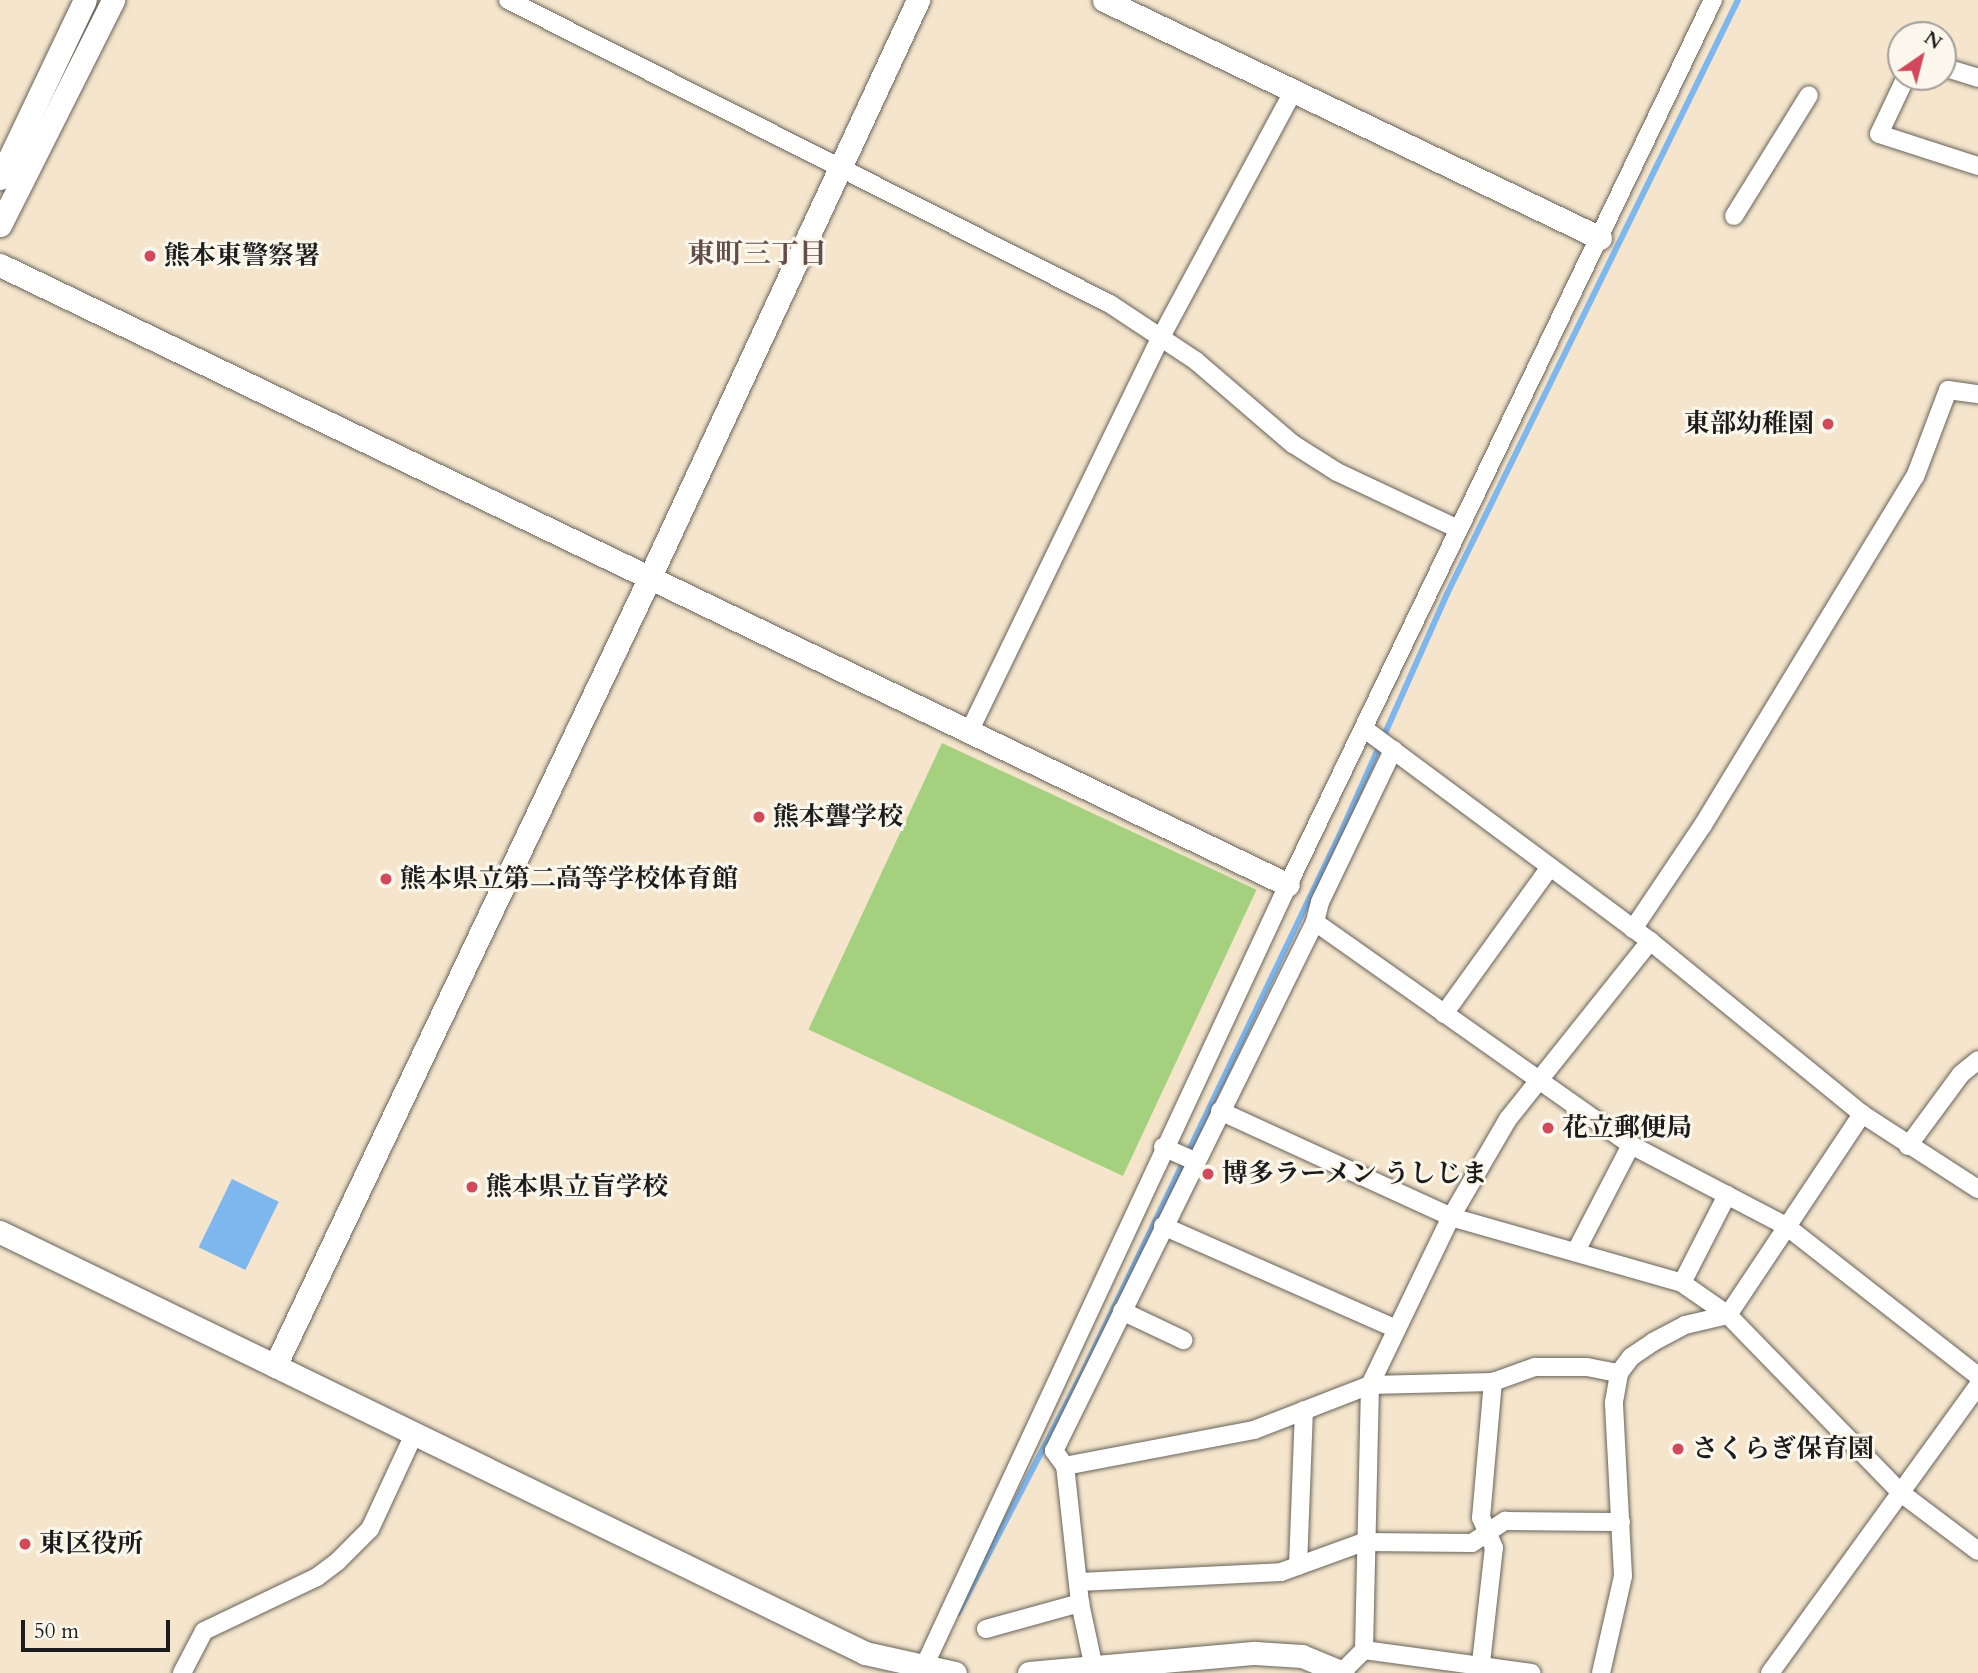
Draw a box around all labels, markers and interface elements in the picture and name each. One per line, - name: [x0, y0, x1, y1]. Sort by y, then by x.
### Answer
- north arrow: [1887, 21, 1957, 91]
- text: N: [1919, 25, 1947, 56]
- district label: 東町三丁目: [687, 237, 827, 271]
- place label: 熊本東警察署: [164, 240, 320, 272]
- marker: 熊本東警察署: [142, 248, 158, 264]
- place label: 東部幼稚園: [1684, 408, 1814, 440]
- marker: 東部幼稚園: [1820, 416, 1836, 432]
- place label: 熊本聾学校: [773, 801, 903, 833]
- marker: 熊本聾学校: [751, 809, 767, 825]
- place label: 熊本県立第二高等学校体育館: [400, 863, 738, 895]
- marker: 熊本県立第二高等学校体育館: [378, 871, 394, 887]
- place label: 花立郵便局: [1562, 1112, 1692, 1144]
- marker: 花立郵便局: [1540, 1120, 1556, 1136]
- place label: 博多ラーメン うしじま: [1222, 1158, 1489, 1190]
- marker: 博多ラーメン うしじま: [1200, 1166, 1216, 1182]
- place label: 熊本県立盲学校: [486, 1171, 668, 1203]
- marker: 熊本県立盲学校: [464, 1179, 480, 1195]
- place label: さくらぎ保育園: [1692, 1433, 1874, 1465]
- marker: さくらぎ保育園: [1670, 1441, 1686, 1457]
- place label: 東区役所: [39, 1528, 143, 1560]
- marker: 東区役所: [17, 1536, 33, 1552]
- scale bar: [24, 1606, 173, 1650]
- text: 50 m: [34, 1617, 79, 1646]

